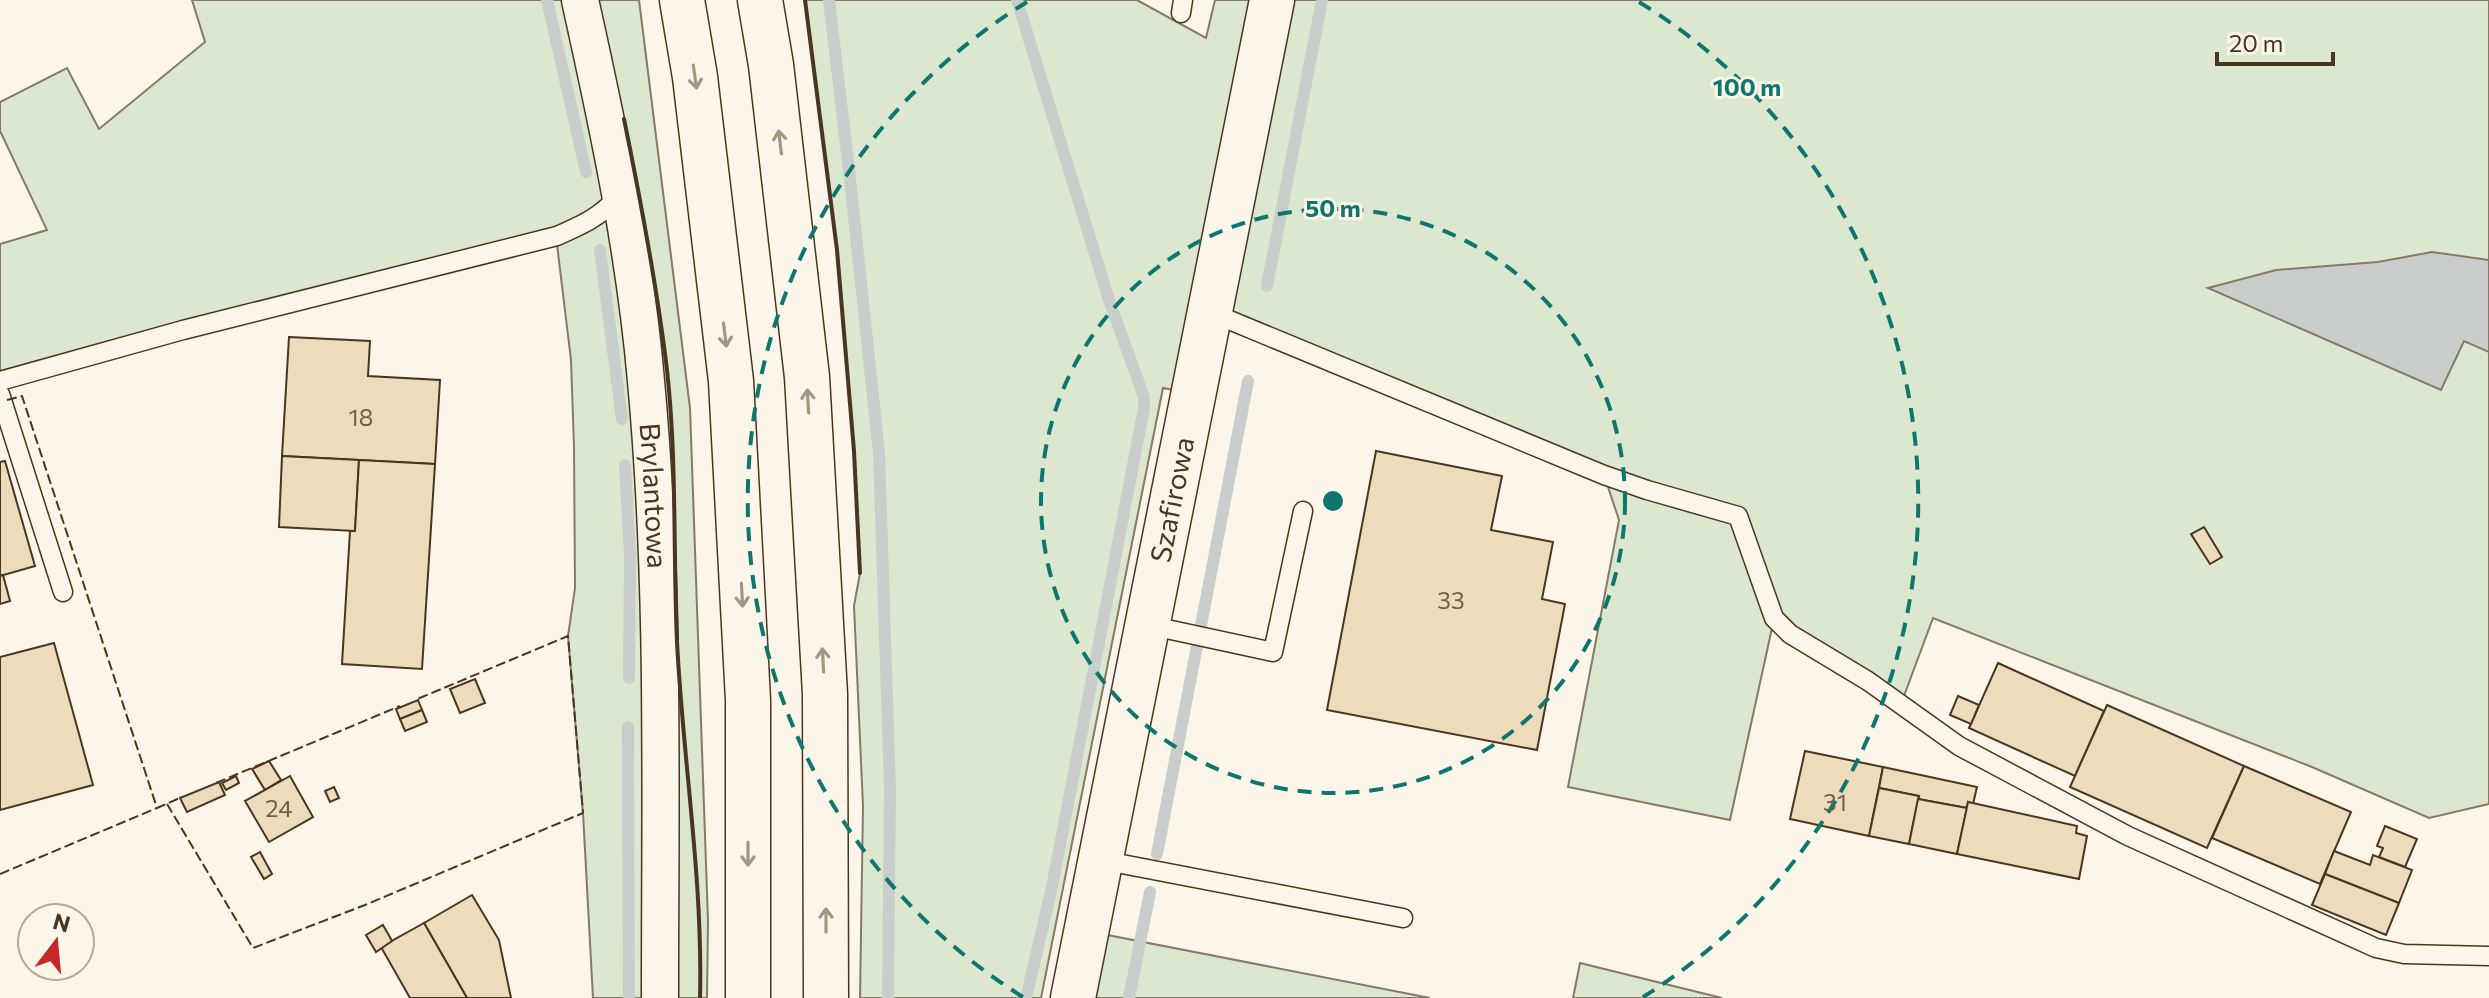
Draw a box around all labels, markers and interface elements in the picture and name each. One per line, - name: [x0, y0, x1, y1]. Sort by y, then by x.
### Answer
- scale bar: [2217, 16, 2333, 66]
- text: 20 m: [2229, 28, 2283, 57]
- one-way arrow: [688, 64, 703, 89]
- text: 100 m: [1713, 72, 1781, 101]
- one-way arrow: [772, 129, 787, 156]
- text: 50 m: [1305, 193, 1361, 222]
- one-way arrow: [718, 321, 733, 348]
- one-way arrow: [800, 388, 815, 414]
- house number: 18: [349, 402, 373, 431]
- street label: Brylantowa: [634, 422, 675, 569]
- street label: Szafirowa: [1142, 434, 1200, 565]
- centre of rings: [1319, 487, 1347, 515]
- one-way arrow: [735, 581, 750, 608]
- house number: 33: [1437, 585, 1465, 614]
- one-way arrow: [815, 647, 830, 674]
- house number: 31: [1823, 787, 1847, 816]
- house number: 24: [265, 793, 293, 822]
- one-way arrow: [740, 840, 756, 867]
- north arrow: [16, 902, 96, 982]
- text: N: [50, 907, 73, 938]
- one-way arrow: [818, 907, 834, 934]

